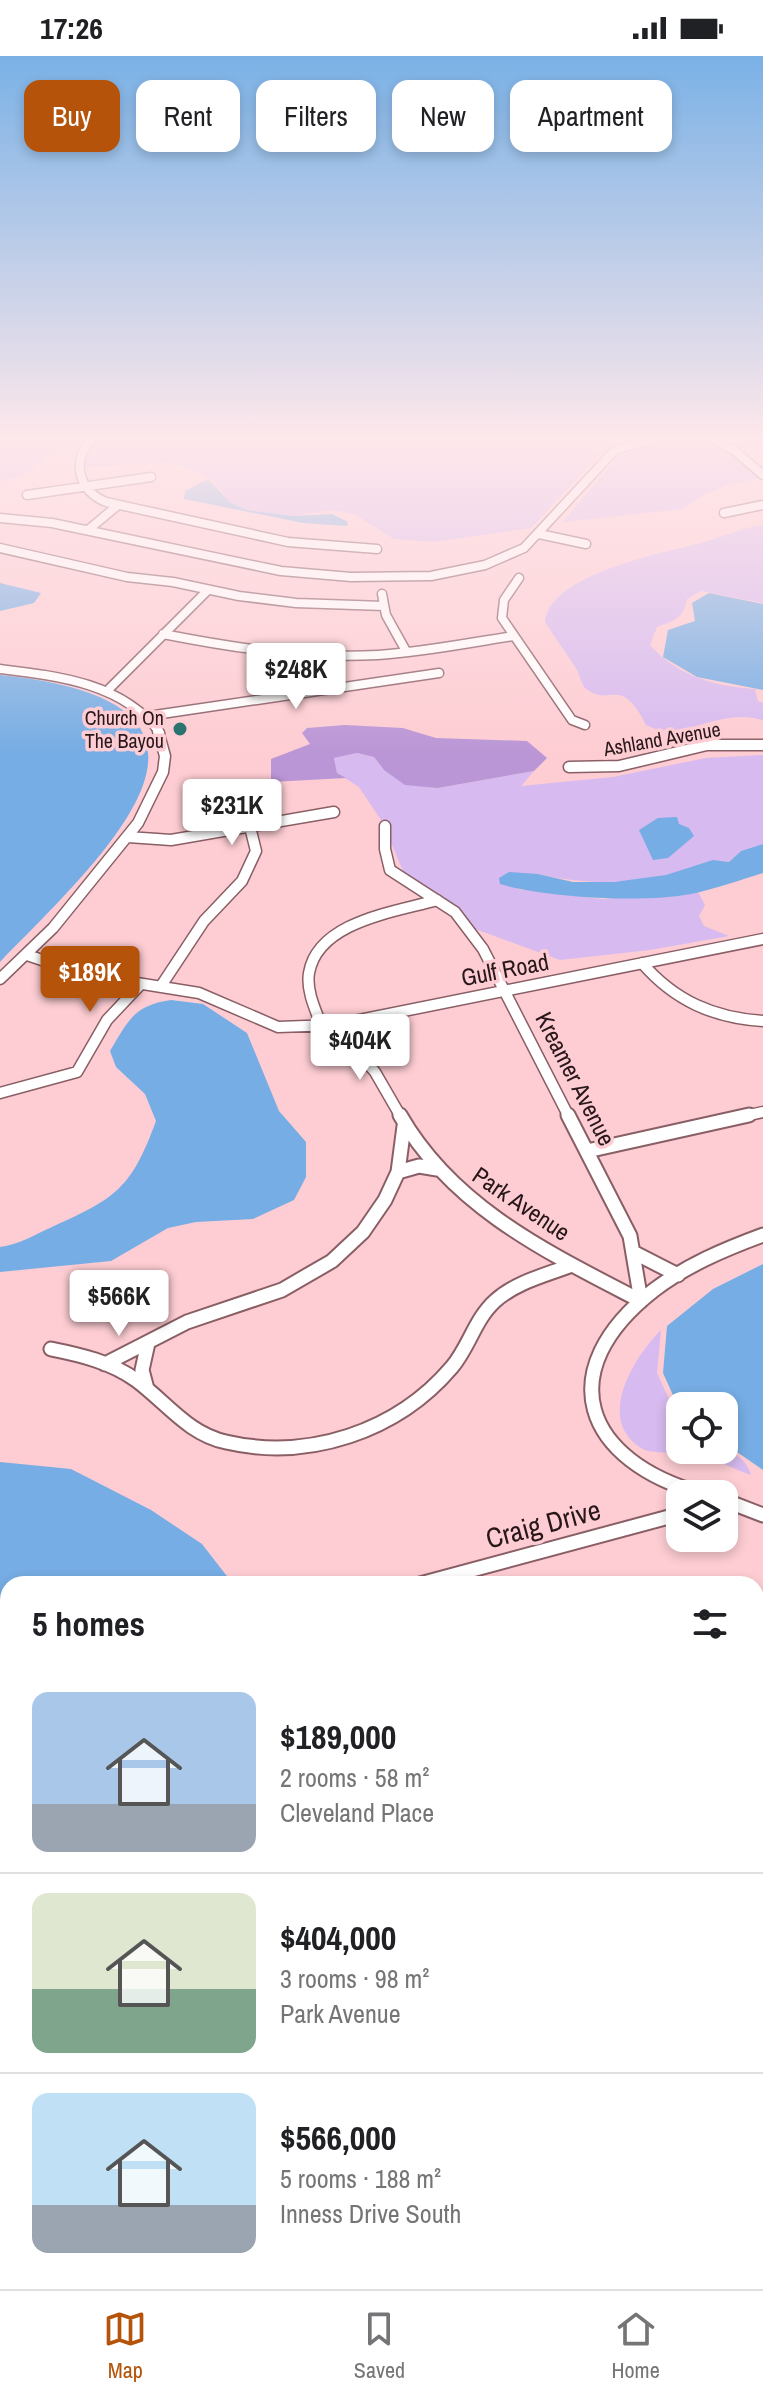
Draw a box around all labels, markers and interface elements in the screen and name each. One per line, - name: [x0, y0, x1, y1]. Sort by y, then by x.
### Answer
- text: 17:26: [40, 8, 103, 48]
- chip: Buy: [24, 80, 120, 152]
- chip: Rent: [136, 80, 240, 152]
- chip: Filters: [256, 80, 376, 152]
- chip: New: [392, 80, 494, 152]
- chip: Apartment: [510, 80, 672, 152]
- pin: $248K: [240, 643, 352, 711]
- text: $248K: [265, 651, 327, 686]
- place label: Church On The Bayou: [85, 704, 164, 754]
- street label: Ashland Avenue: [600, 715, 722, 762]
- marker: Church On The Bayou: [171, 720, 189, 738]
- pin: $231K: [176, 779, 288, 847]
- text: $231K: [201, 787, 263, 822]
- street label: Gulf Road: [458, 945, 551, 993]
- pin: $189K: [34, 946, 146, 1014]
- text: $189K: [59, 954, 121, 989]
- street label: Kreamer Avenue: [528, 1006, 623, 1151]
- pin: $404K: [304, 1014, 416, 1082]
- text: $404K: [329, 1022, 391, 1057]
- street label: Park Avenue: [466, 1159, 577, 1248]
- pin: $566K: [63, 1270, 175, 1338]
- text: $566K: [88, 1278, 150, 1313]
- map controls: [666, 1392, 738, 1552]
- button: locate: [666, 1392, 738, 1464]
- button: layers: [666, 1480, 738, 1552]
- street label: Craig Drive: [481, 1490, 605, 1558]
- text: 5 homes: [32, 1601, 145, 1647]
- icon: filters: [688, 1602, 732, 1646]
- text: $189,000: [280, 1714, 396, 1760]
- icon: home: [96, 1724, 192, 1820]
- text: 2 rooms · 58 m²: [280, 1760, 429, 1795]
- text: Cleveland Place: [280, 1795, 434, 1830]
- text: $404,000: [280, 1915, 396, 1961]
- icon: home: [96, 1925, 192, 2021]
- text: 3 rooms · 98 m²: [280, 1961, 429, 1996]
- text: Park Avenue: [280, 1996, 401, 2031]
- text: $566,000: [280, 2115, 396, 2161]
- icon: home: [96, 2125, 192, 2221]
- text: 5 rooms · 188 m²: [280, 2161, 441, 2196]
- text: Inness Drive South: [280, 2196, 461, 2231]
- tab: Map: [103, 2307, 147, 2385]
- tab: Saved: [354, 2307, 405, 2385]
- tab: Home: [612, 2307, 660, 2385]

